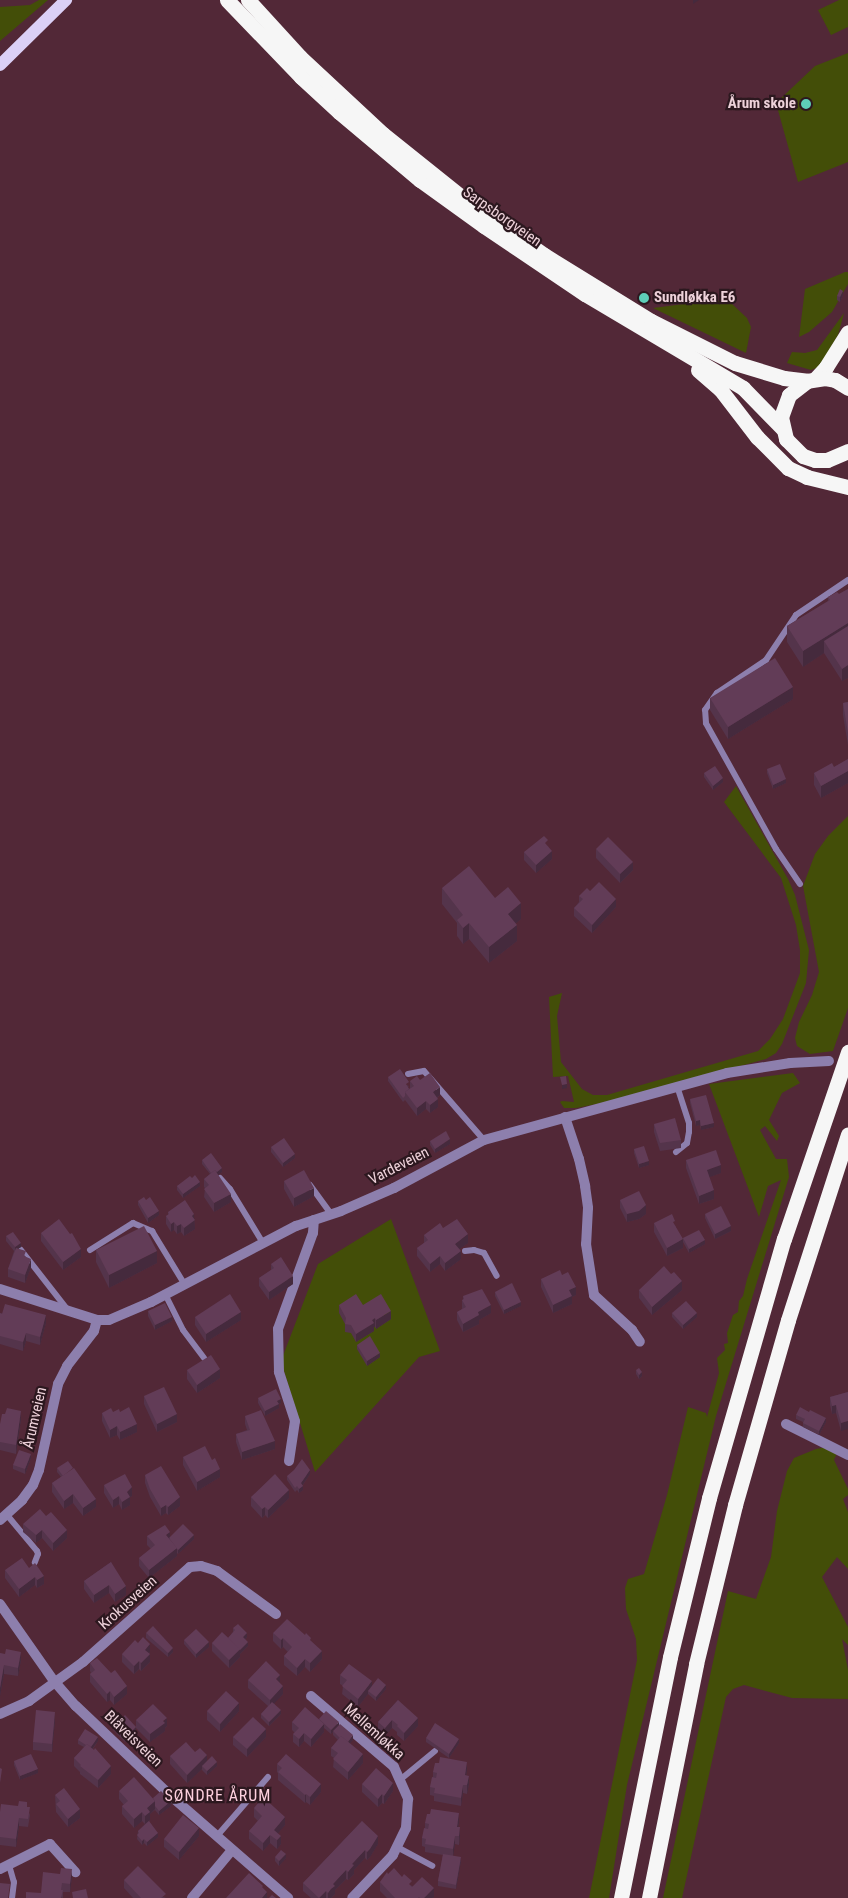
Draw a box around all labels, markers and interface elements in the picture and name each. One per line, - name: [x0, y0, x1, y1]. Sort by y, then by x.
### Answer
- place label: Årum skole: [728, 95, 796, 113]
- marker: Årum skole: [800, 98, 812, 110]
- street label: Sarpsborgveien: [459, 183, 545, 251]
- place label: Sundløkka E6: [654, 289, 735, 307]
- marker: Sundløkka E6: [638, 292, 650, 304]
- street label: Vardeveien: [366, 1143, 432, 1189]
- street label: Årumveien: [19, 1385, 51, 1451]
- street label: Krokusveien: [95, 1572, 161, 1634]
- street label: Mellemløkka: [340, 1700, 408, 1764]
- street label: Blåveisveien: [100, 1707, 166, 1771]
- district label: SØNDRE ÅRUM: [163, 1786, 273, 1806]

